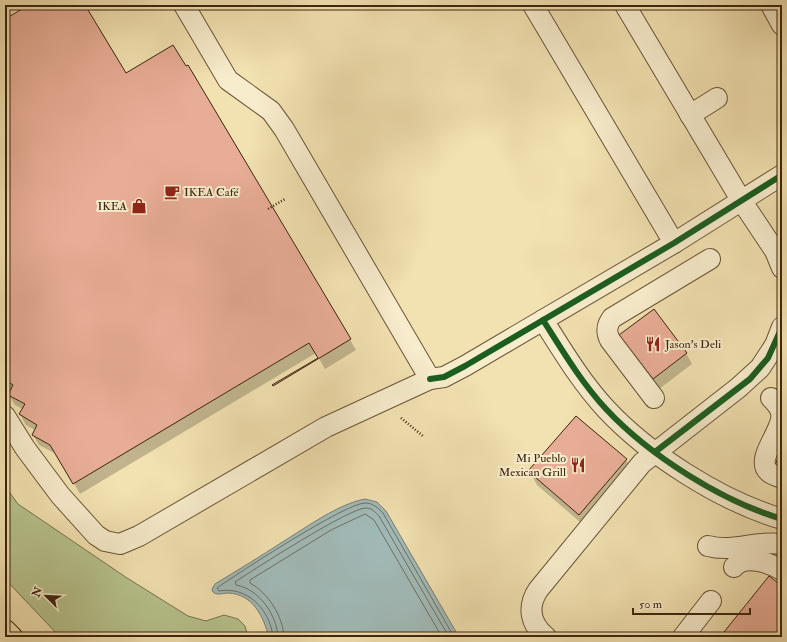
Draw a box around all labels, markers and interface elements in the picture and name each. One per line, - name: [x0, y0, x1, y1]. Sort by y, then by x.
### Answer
- cafe icon: IKEA Café: [163, 183, 181, 201]
- place label: IKEA Café: [184, 185, 240, 200]
- shop icon: IKEA: [130, 197, 148, 215]
- place label: IKEA: [98, 199, 127, 214]
- restaurant icon: Jason's Deli: [644, 335, 662, 353]
- place label: Jason's Deli: [664, 337, 721, 352]
- place label: Mi Pueblo Mexican Grill: [499, 451, 566, 480]
- restaurant icon: Mi Pueblo Mexican Grill: [569, 456, 587, 474]
- north arrow: [26, 576, 66, 616]
- text: N: [29, 584, 46, 600]
- scale bar: [633, 590, 750, 616]
- text: 50 m: [639, 597, 663, 612]

